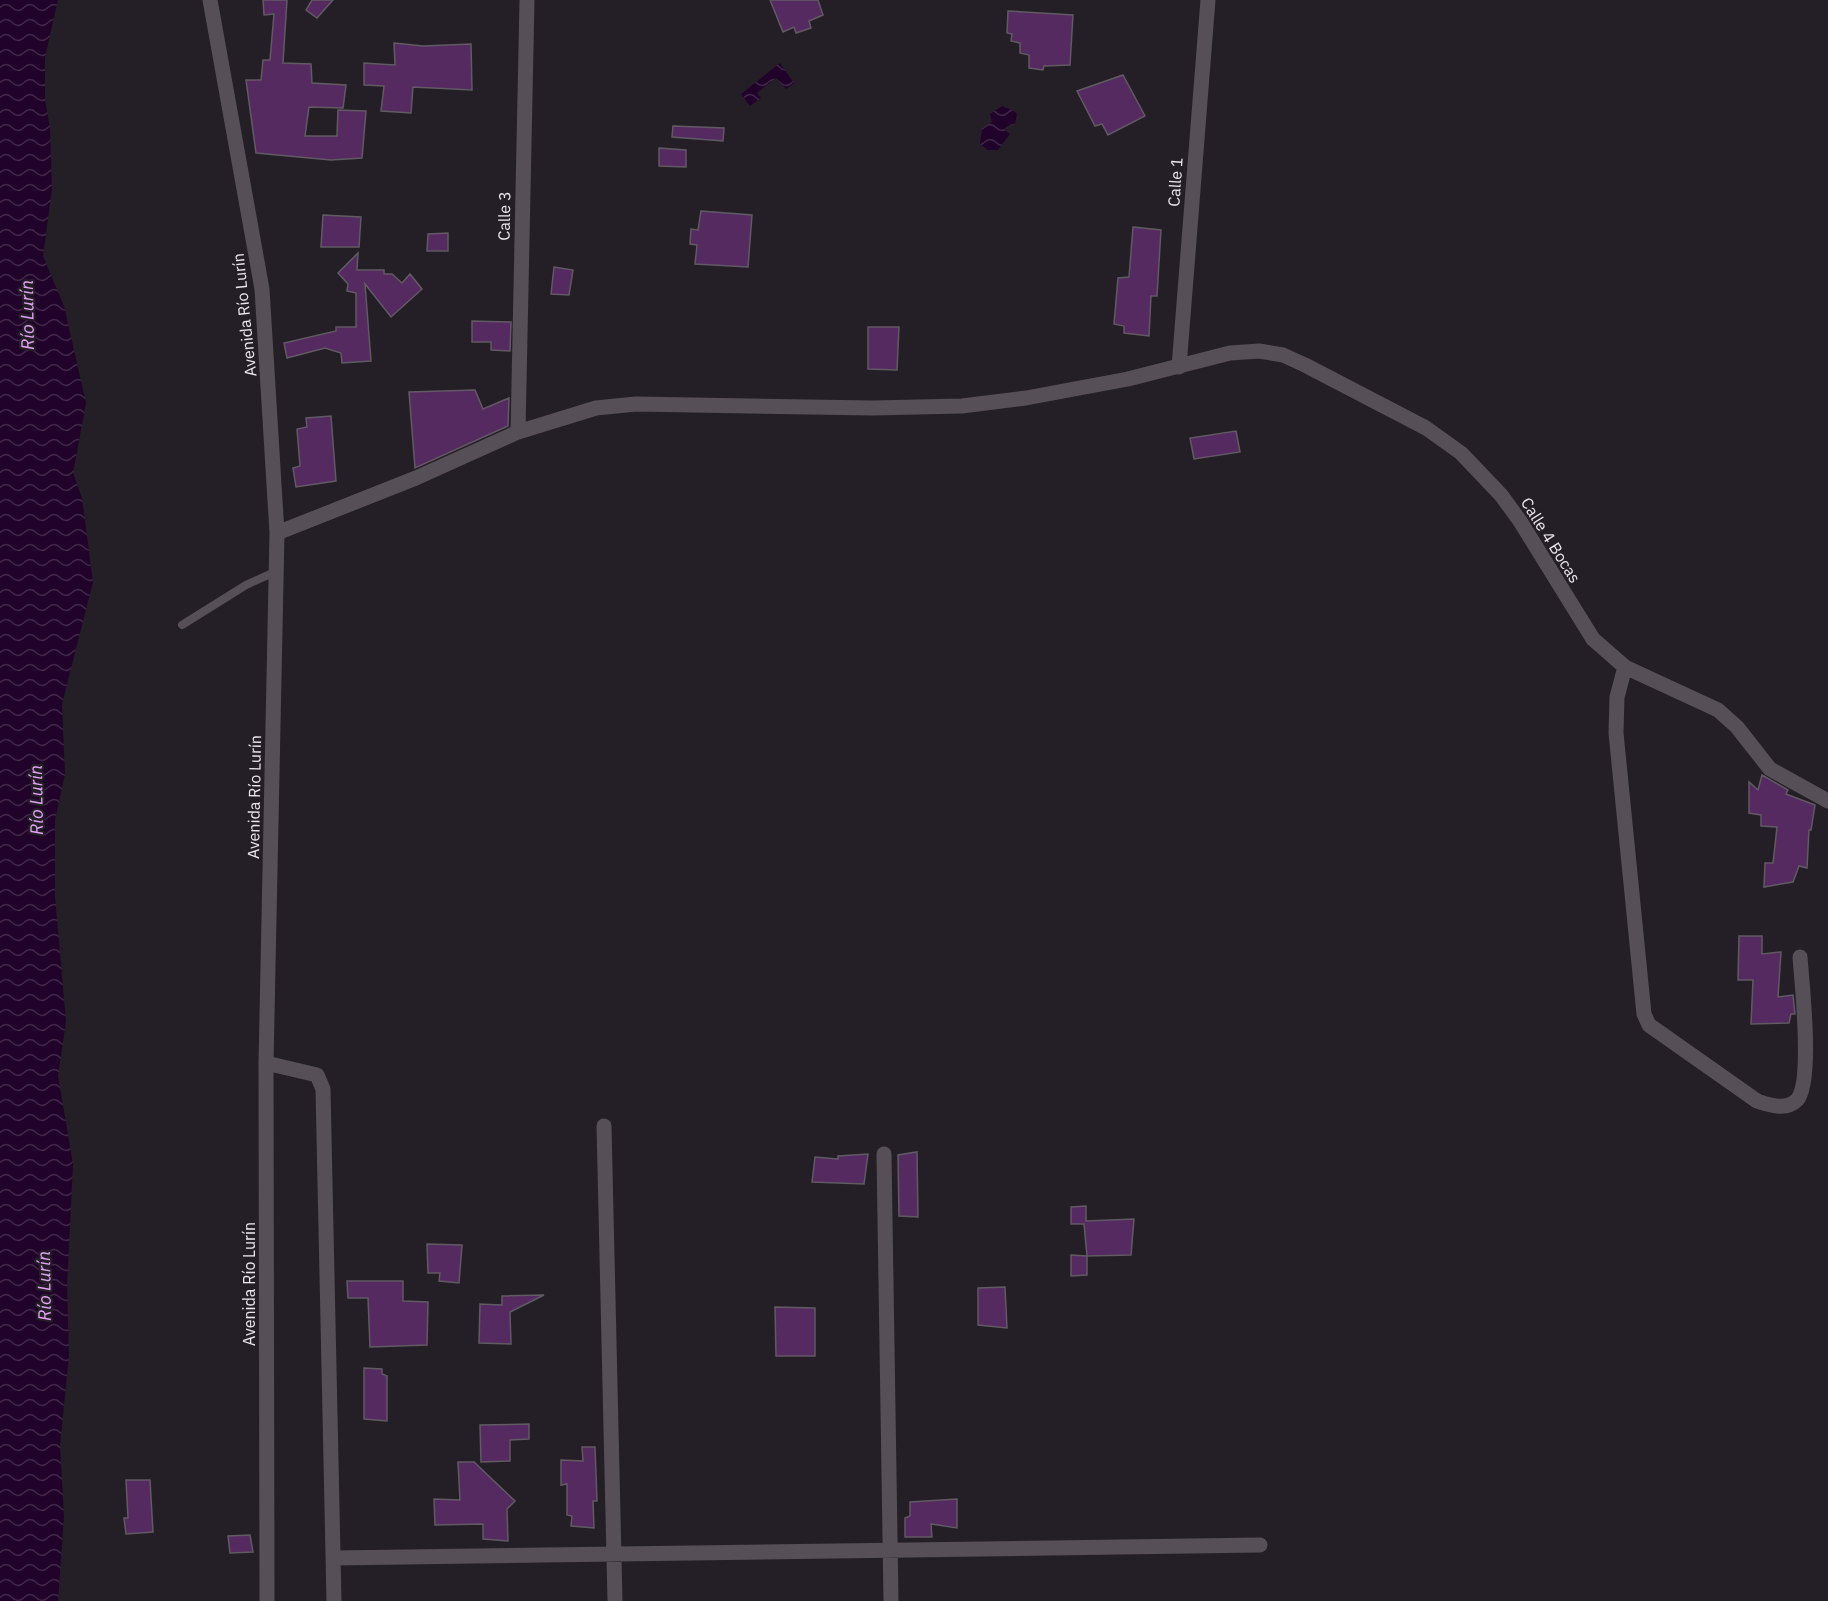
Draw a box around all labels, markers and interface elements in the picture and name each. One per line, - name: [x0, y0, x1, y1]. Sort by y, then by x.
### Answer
- street label: Calle 1: [1163, 157, 1187, 207]
- street label: Calle 3: [494, 191, 514, 241]
- street label: Avenida Río Lurín: [228, 252, 260, 378]
- water label: Río Lurín: [15, 280, 39, 350]
- street label: Calle 4 Bocas: [1517, 494, 1585, 586]
- street label: Avenida Río Lurín: [243, 735, 265, 859]
- water label: Río Lurín: [24, 765, 48, 835]
- street label: Avenida Río Lurín: [239, 1222, 259, 1346]
- water label: Río Lurín: [32, 1251, 56, 1321]

